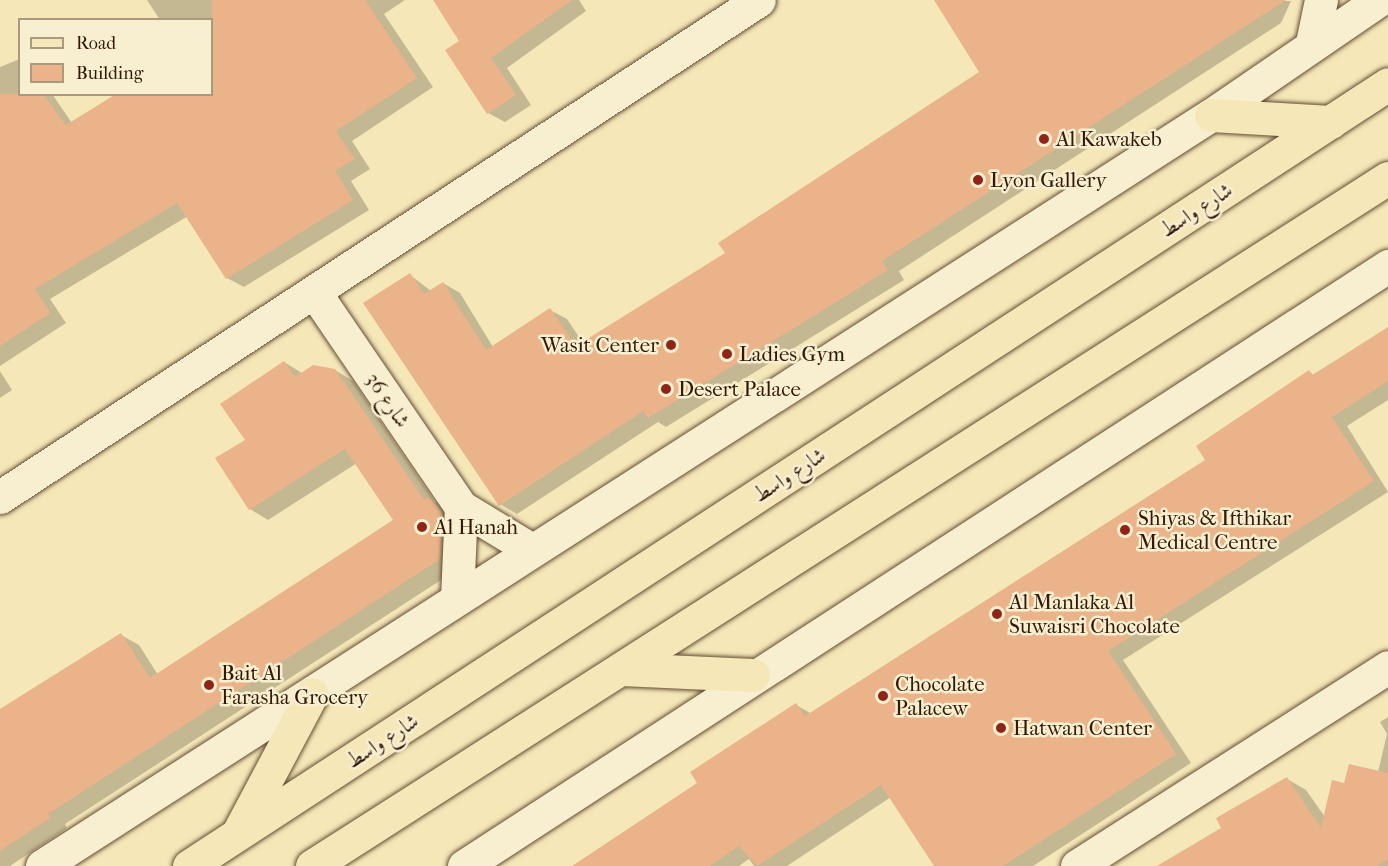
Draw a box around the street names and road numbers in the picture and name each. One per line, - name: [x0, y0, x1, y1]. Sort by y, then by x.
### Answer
- street label: شارع واسط: [1155, 177, 1237, 243]
- street label: شارع 36: [361, 368, 415, 432]
- street label: شارع واسط: [748, 442, 830, 508]
- street label: شارع واسط: [341, 708, 423, 774]

